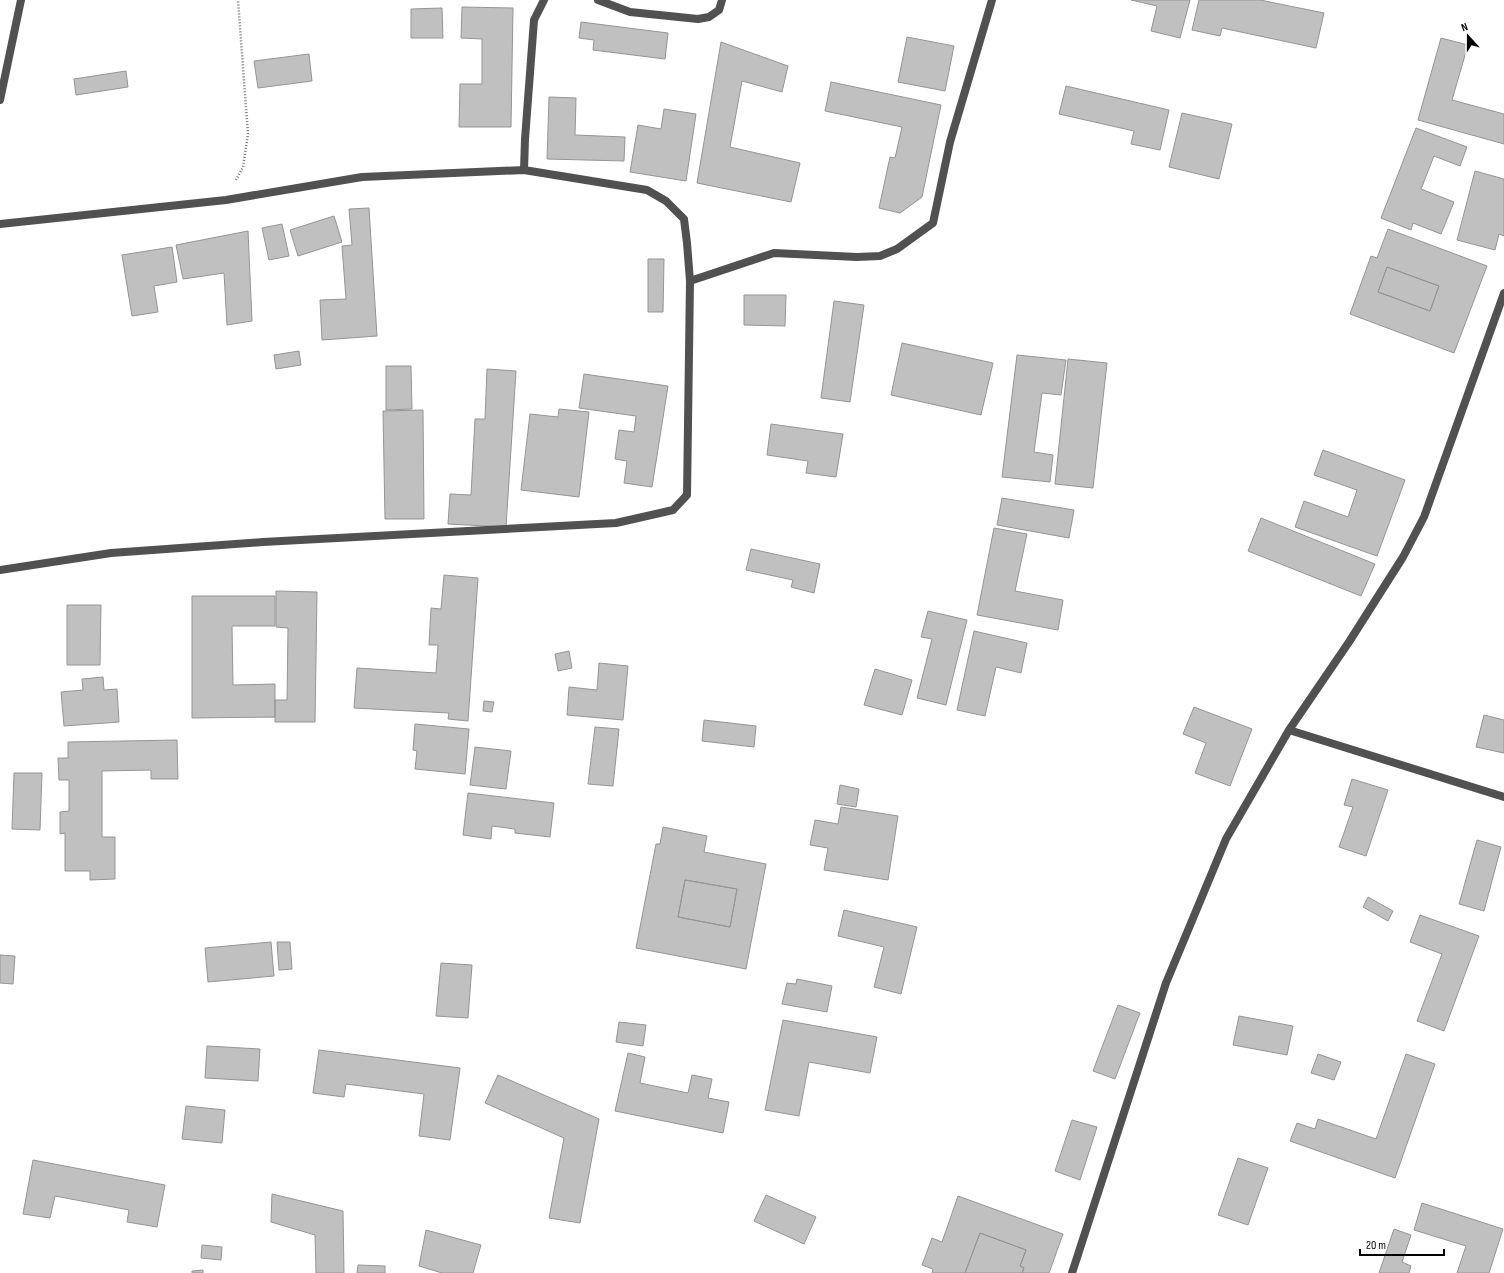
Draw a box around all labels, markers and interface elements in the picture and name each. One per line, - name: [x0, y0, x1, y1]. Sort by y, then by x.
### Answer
- north arrow: [1448, 16, 1488, 56]
- text: N: [1460, 20, 1470, 34]
- scale bar: [1360, 1231, 1444, 1257]
- text: 20 m: [1366, 1238, 1386, 1253]

